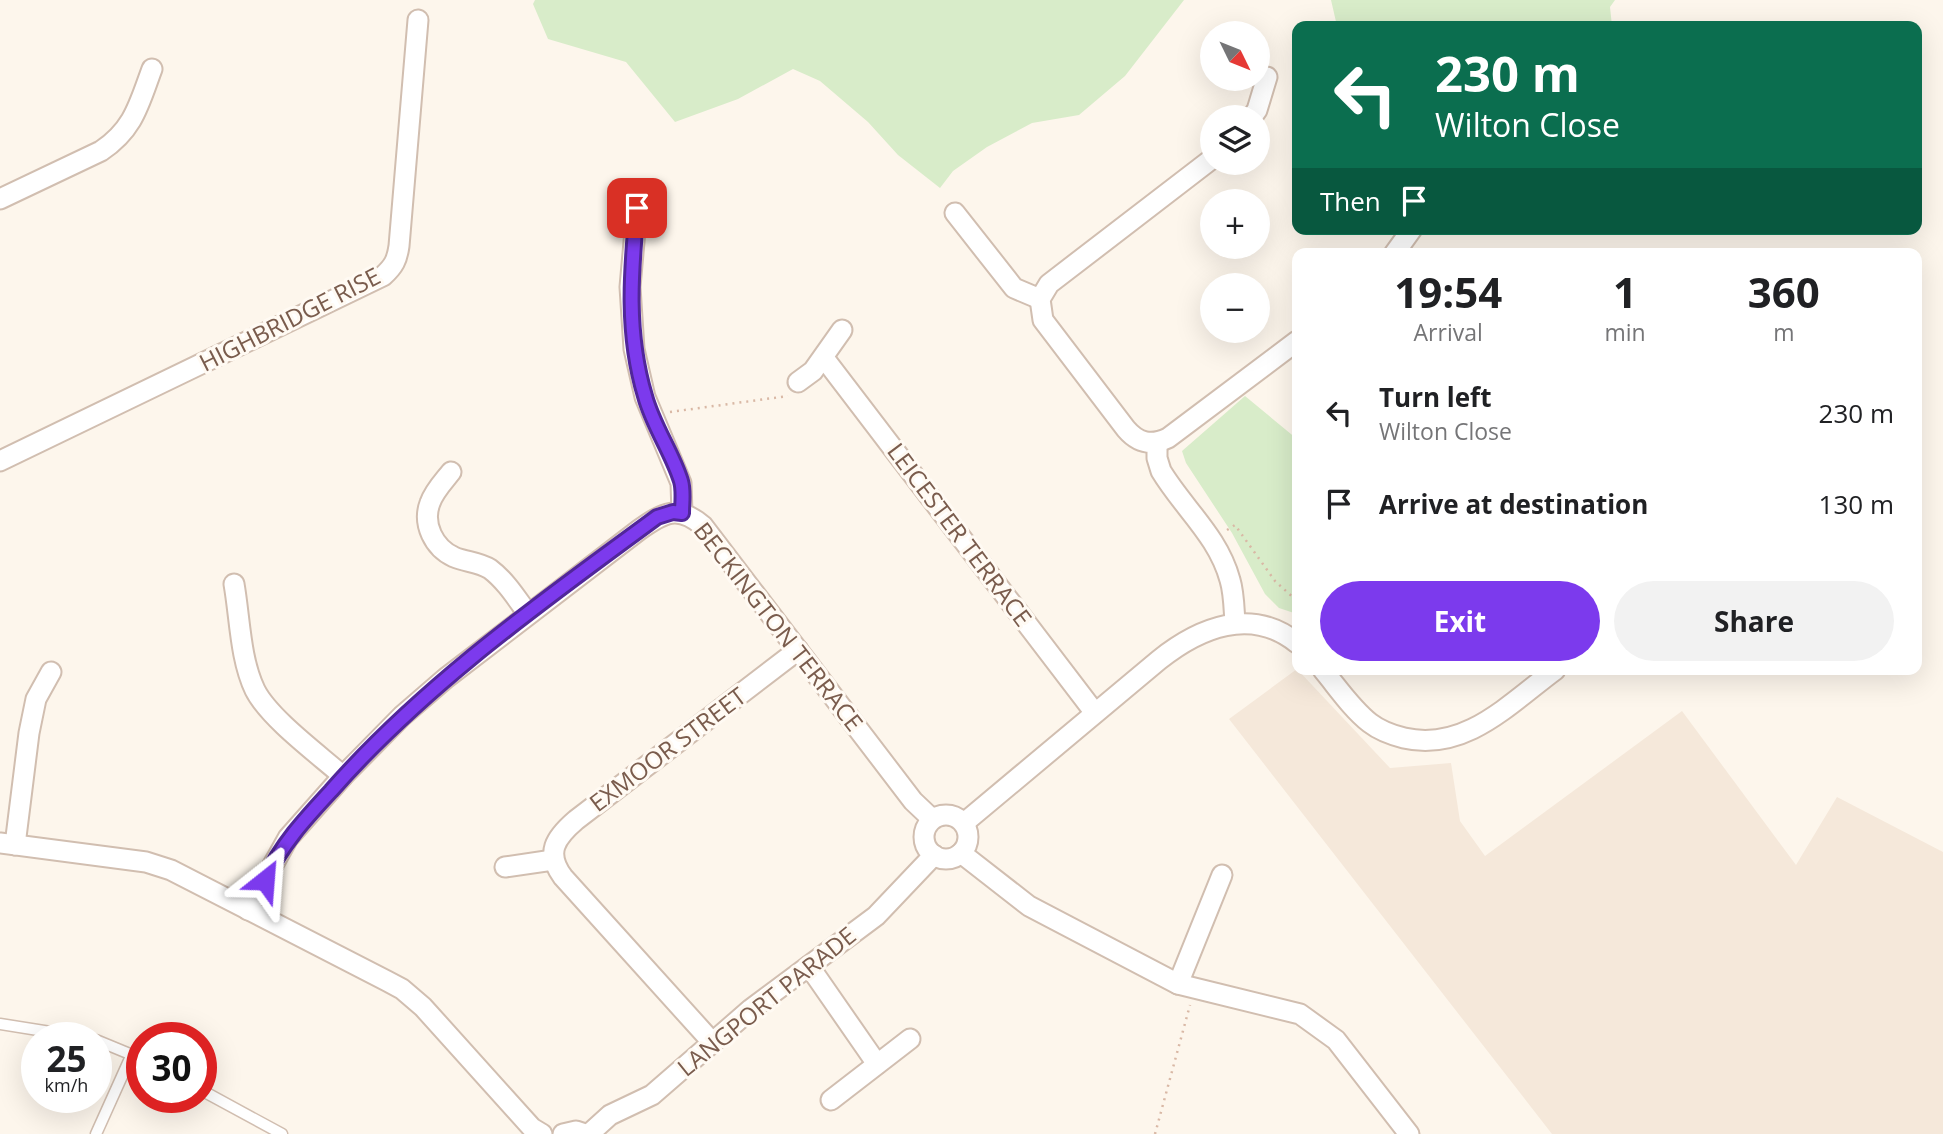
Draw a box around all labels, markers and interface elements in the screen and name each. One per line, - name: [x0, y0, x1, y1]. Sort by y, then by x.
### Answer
- north arrow: [1200, 21, 1270, 91]
- map controls: [1200, 21, 1270, 343]
- text: 230 m: [1435, 40, 1580, 106]
- icon: left: [1320, 49, 1411, 140]
- text: Wilton Close: [1435, 103, 1620, 146]
- button: layers: [1200, 105, 1270, 175]
- pin: [607, 178, 667, 238]
- icon: arrive: [1395, 182, 1433, 220]
- text: Then: [1320, 183, 1381, 219]
- icon: arrive: [618, 189, 656, 227]
- button: +: [1200, 189, 1270, 259]
- street label: HIGHBRIDGE RISE: [193, 259, 385, 379]
- text: 19:54: [1394, 263, 1502, 320]
- text: 1: [1613, 263, 1637, 320]
- text: 360: [1748, 263, 1820, 320]
- button: −: [1200, 273, 1270, 343]
- text: Arrival: [1414, 316, 1483, 348]
- text: min: [1604, 316, 1646, 348]
- text: m: [1773, 316, 1794, 348]
- text: Turn left: [1379, 379, 1491, 415]
- icon: left: [1320, 394, 1358, 432]
- text: 230 m: [1819, 395, 1894, 431]
- text: Wilton Close: [1379, 415, 1512, 447]
- street label: LEICESTER TERRACE: [880, 436, 1040, 633]
- icon: arrive: [1320, 485, 1358, 523]
- text: Arrive at destination: [1379, 486, 1648, 522]
- text: 130 m: [1819, 486, 1894, 522]
- street label: BECKINGTON TERRACE: [687, 515, 871, 737]
- button: Exit: [1320, 581, 1600, 661]
- button: Share: [1614, 581, 1894, 661]
- street label: EXMOOR STREET: [582, 679, 752, 819]
- position arrow: [228, 843, 302, 917]
- street label: LANGPORT PARADE: [670, 918, 862, 1083]
- speed limit sign: 30: [126, 1022, 217, 1113]
- text: 25: [46, 1035, 87, 1082]
- text: km/h: [45, 1073, 88, 1097]

